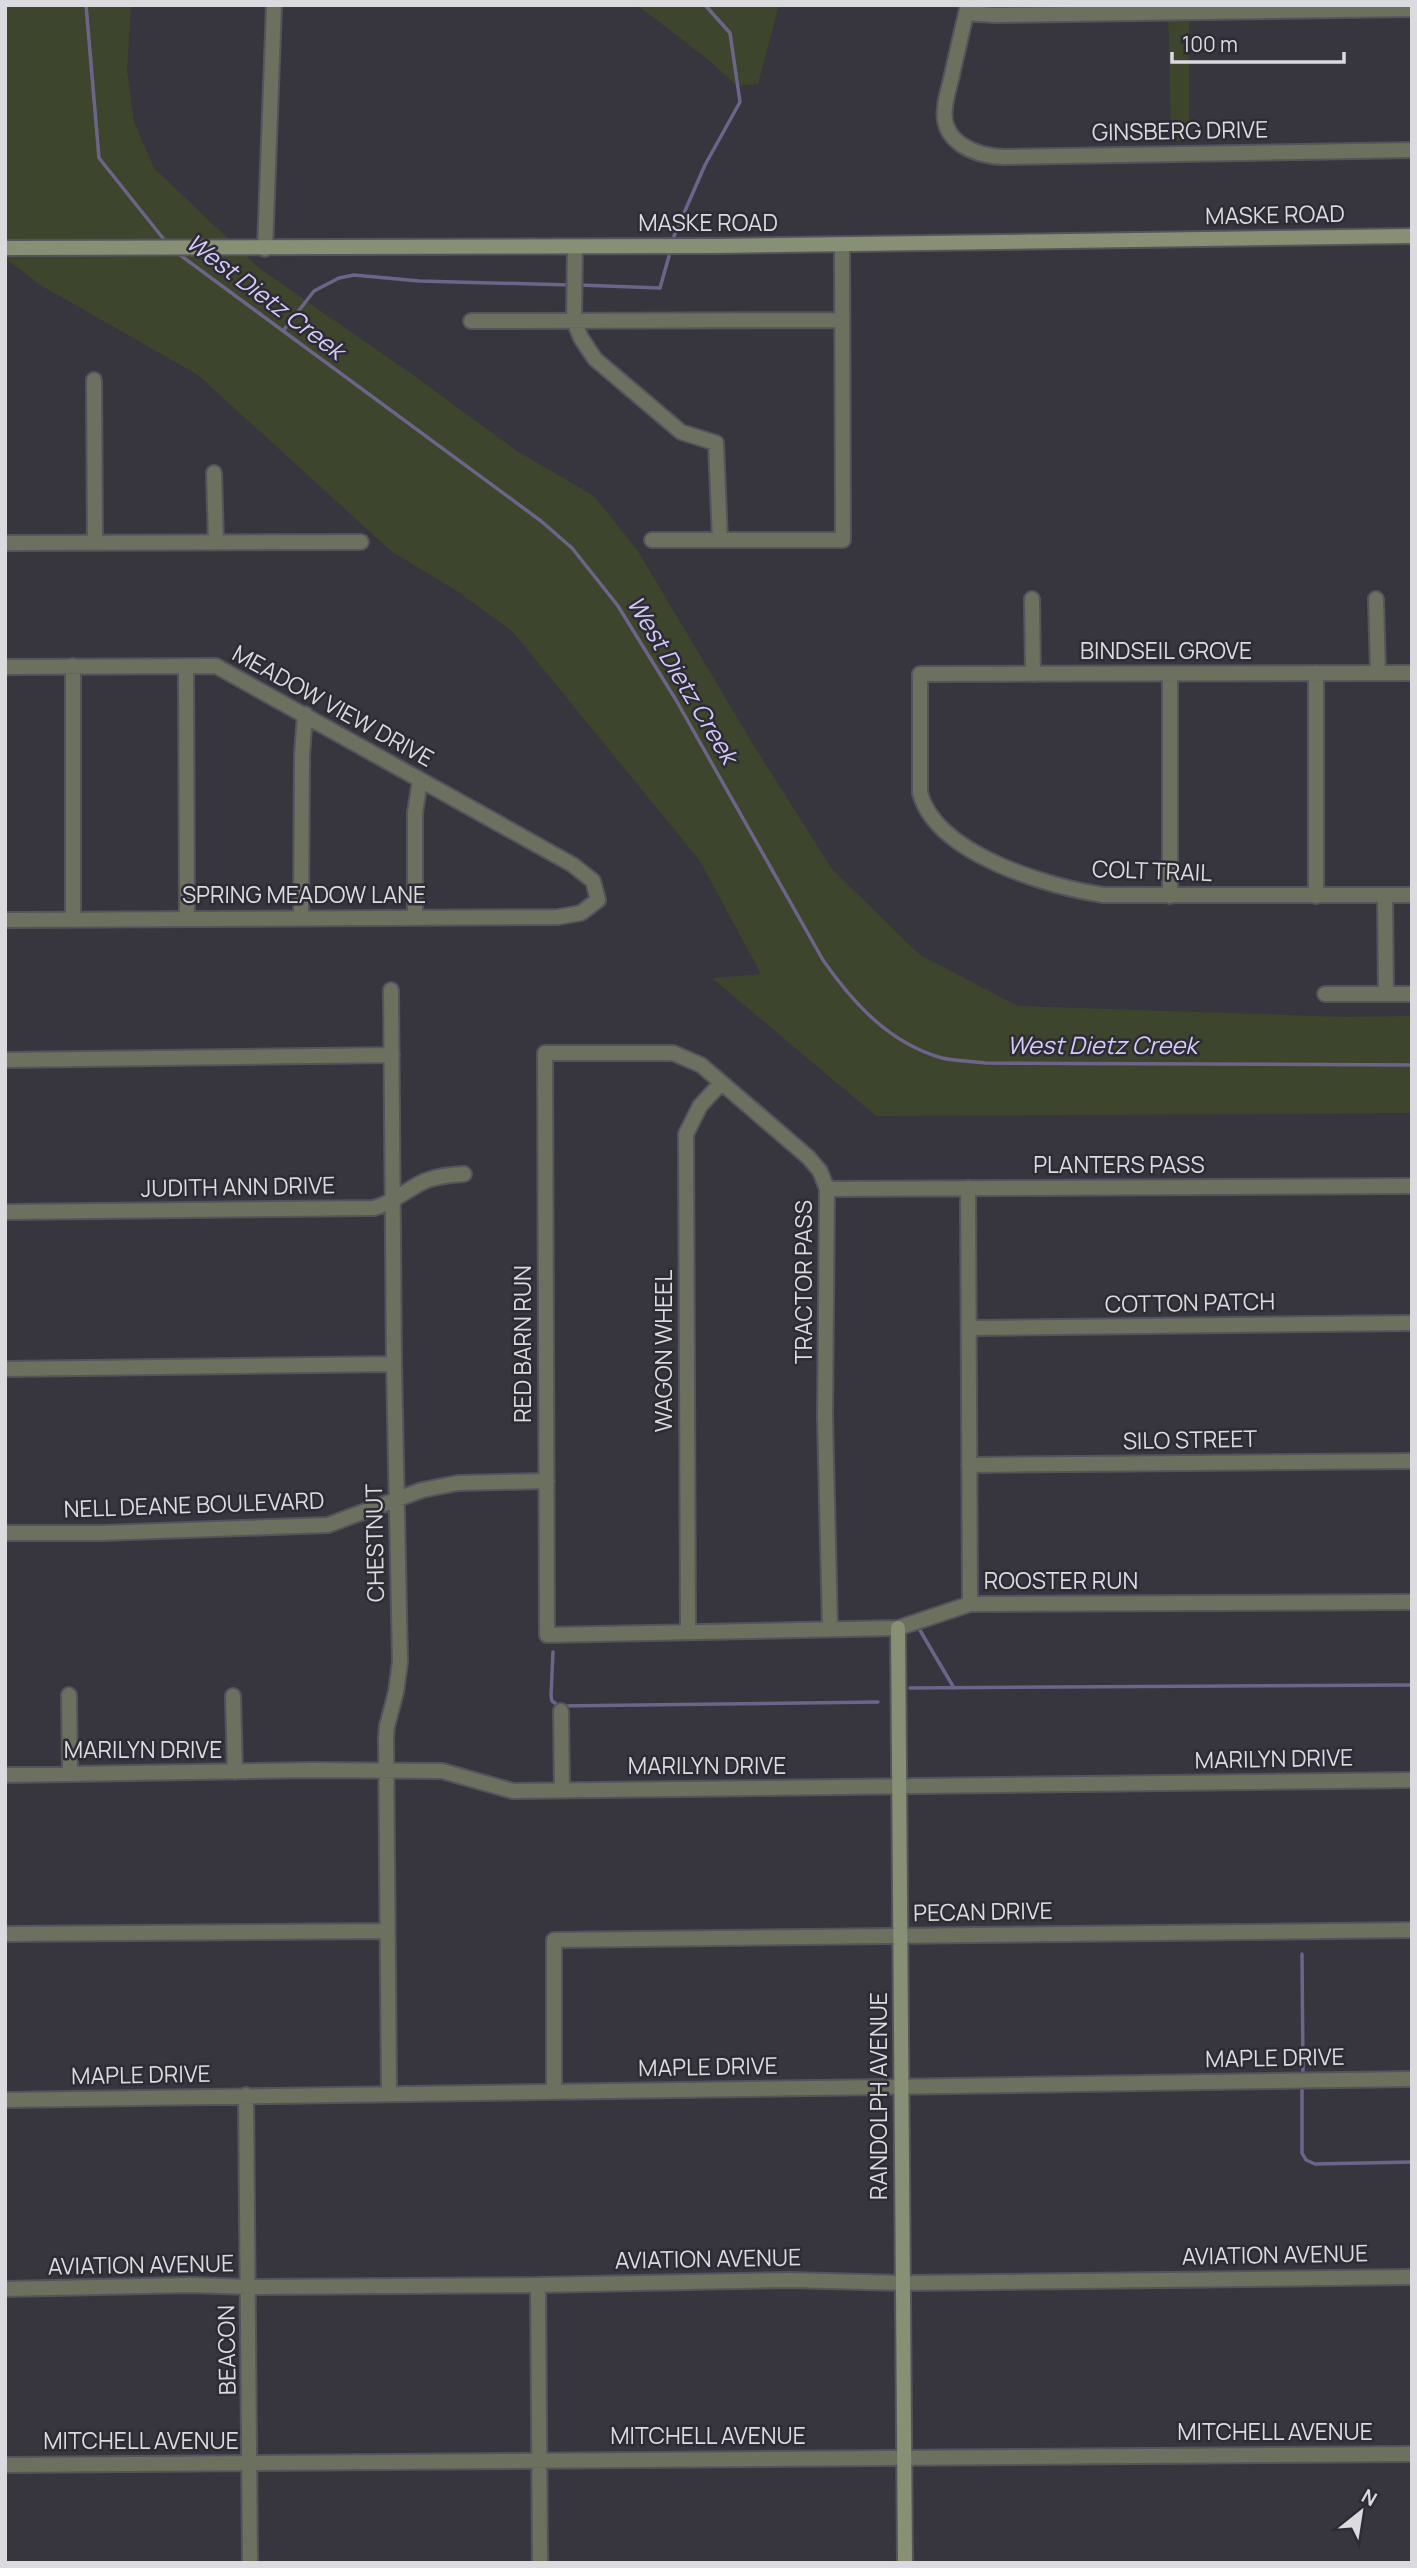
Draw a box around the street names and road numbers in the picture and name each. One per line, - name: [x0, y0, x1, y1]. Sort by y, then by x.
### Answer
- street label: GINSBERG DRIVE: [1092, 112, 1268, 148]
- street label: MASKE ROAD: [1205, 197, 1345, 231]
- street label: MASKE ROAD: [638, 206, 778, 238]
- street label: BINDSEIL GROVE: [1080, 634, 1252, 666]
- street label: MEADOW VIEW DRIVE: [227, 637, 440, 774]
- street label: COLT TRAIL: [1091, 852, 1213, 888]
- street label: SPRING MEADOW LANE: [182, 878, 426, 910]
- street label: PLANTERS PASS: [1033, 1148, 1205, 1180]
- street label: JUDITH ANN DRIVE: [140, 1168, 336, 1204]
- street label: TRACTOR PASS: [787, 1200, 819, 1364]
- street label: RED BARN RUN: [506, 1265, 538, 1423]
- street label: WAGON WHEEL: [647, 1270, 679, 1432]
- street label: COTTON PATCH: [1105, 1285, 1275, 1319]
- street label: SILO STREET: [1123, 1422, 1258, 1456]
- street label: NELL DEANE BOULEVARD: [63, 1483, 325, 1525]
- street label: CHESTNUT: [357, 1483, 391, 1602]
- street label: ROOSTER RUN: [984, 1564, 1138, 1596]
- street label: MARILYN DRIVE: [64, 1733, 222, 1765]
- street label: MARILYN DRIVE: [1194, 1741, 1354, 1775]
- street label: MARILYN DRIVE: [628, 1749, 786, 1781]
- street label: PECAN DRIVE: [913, 1894, 1053, 1928]
- street label: RANDOLPH AVENUE: [862, 1992, 894, 2200]
- street label: MAPLE DRIVE: [1205, 2040, 1345, 2074]
- street label: MAPLE DRIVE: [638, 2049, 778, 2083]
- street label: MAPLE DRIVE: [71, 2057, 211, 2091]
- street label: AVIATION AVENUE: [1181, 2236, 1368, 2272]
- street label: AVIATION AVENUE: [614, 2240, 801, 2276]
- street label: AVIATION AVENUE: [47, 2246, 234, 2282]
- street label: BEACON: [209, 2305, 243, 2395]
- street label: MITCHELL AVENUE: [1177, 2415, 1373, 2447]
- street label: MITCHELL AVENUE: [610, 2419, 806, 2451]
- street label: MITCHELL AVENUE: [43, 2424, 239, 2456]

